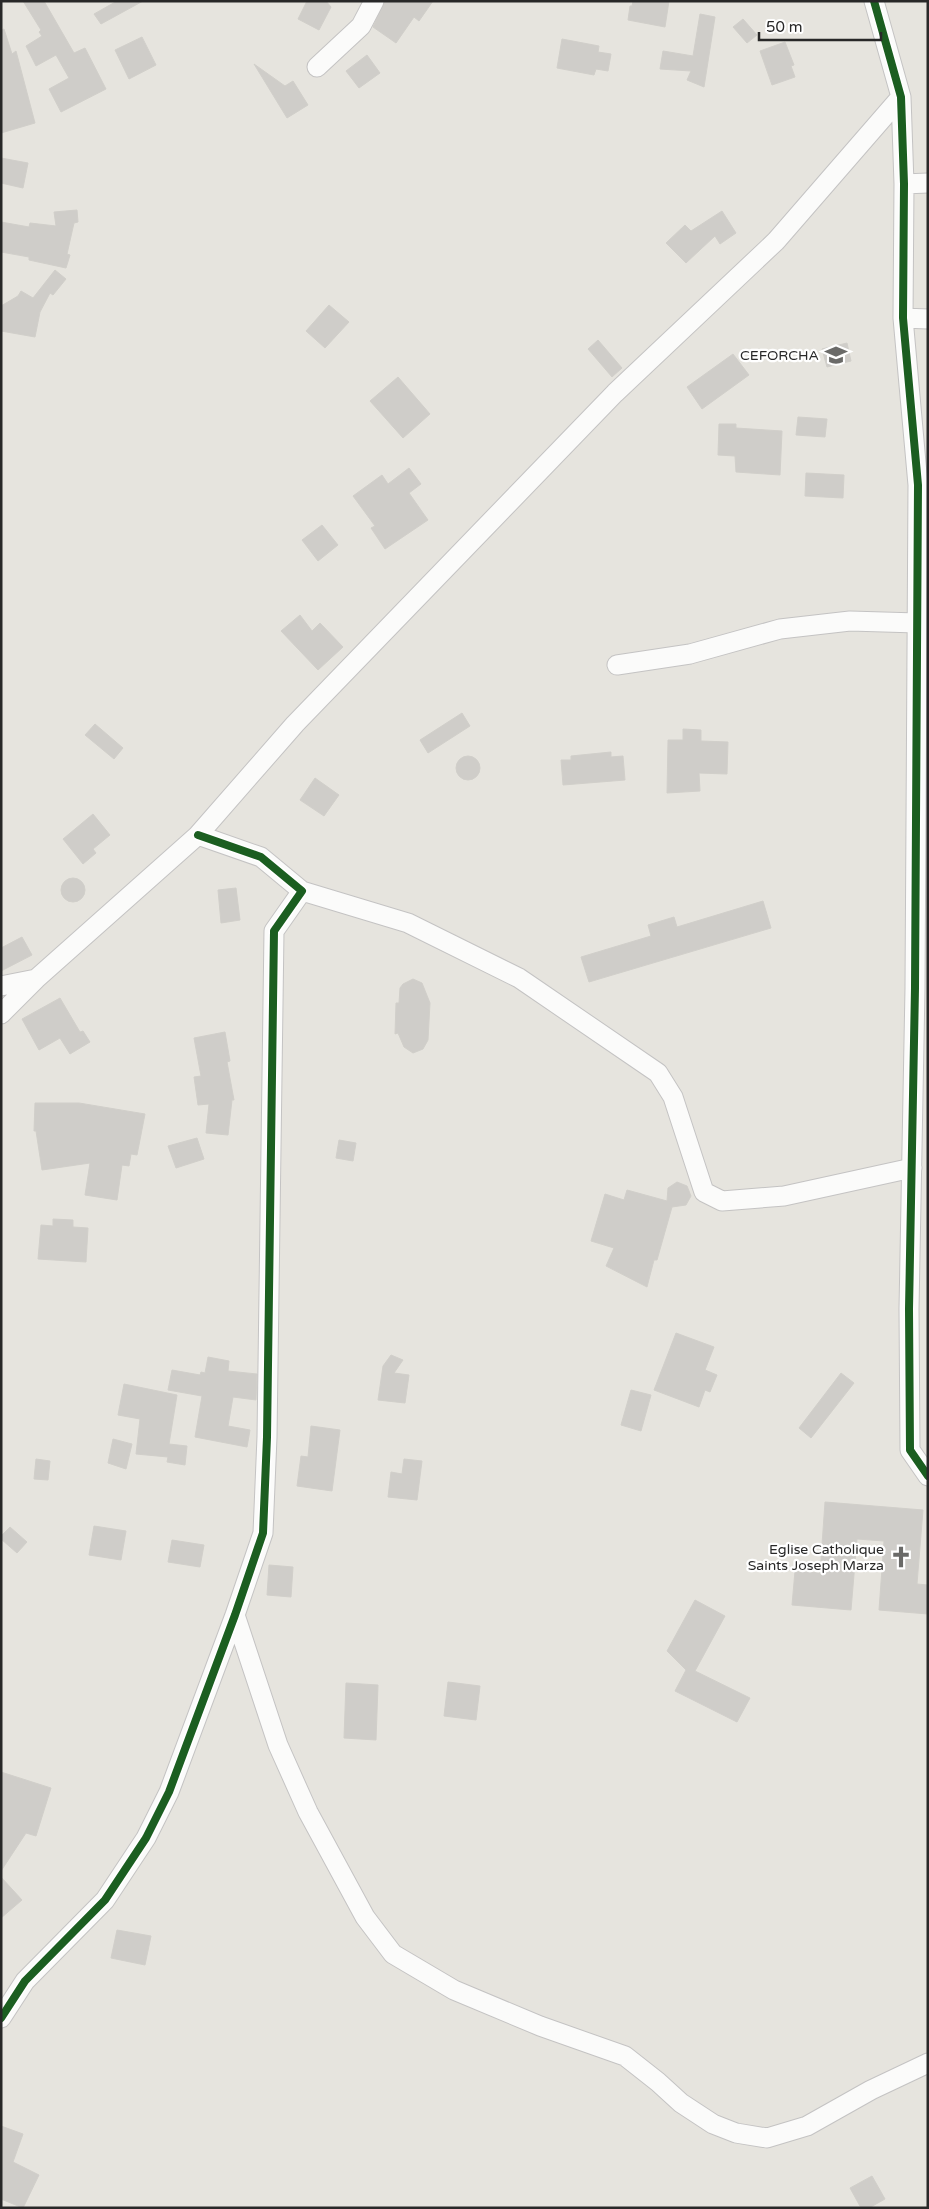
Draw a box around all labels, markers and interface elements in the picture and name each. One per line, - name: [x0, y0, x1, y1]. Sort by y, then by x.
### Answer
- scale bar: [759, 10, 882, 42]
- text: 50 m: [766, 18, 803, 36]
- school or university icon: CEFORCHA: [823, 342, 849, 368]
- place label: CEFORCHA: [740, 347, 819, 364]
- place label: Eglise Catholique Saints Joseph Marza: [748, 1541, 884, 1574]
- church icon: Eglise Catholique Saints Joseph Marza: [888, 1544, 914, 1570]

